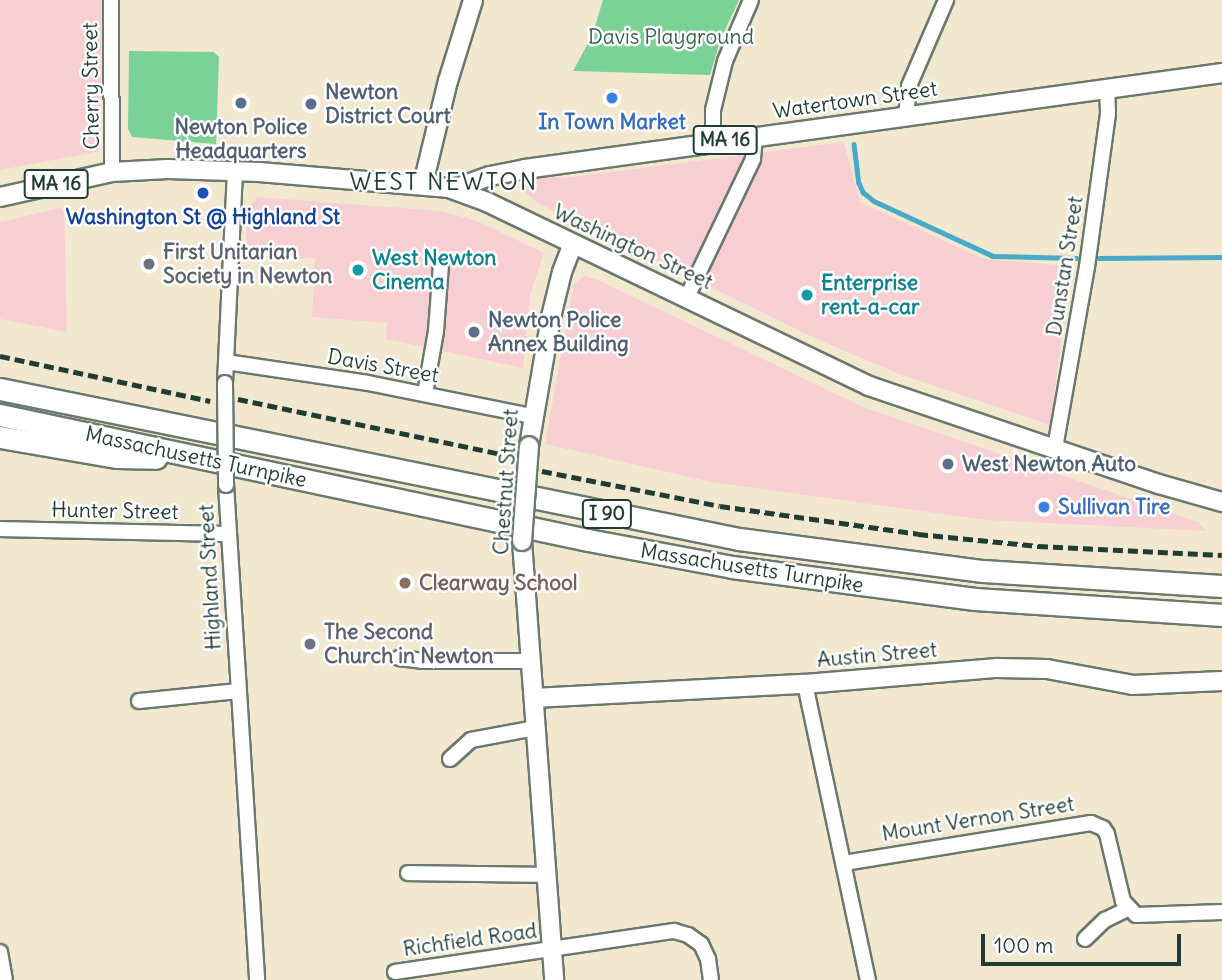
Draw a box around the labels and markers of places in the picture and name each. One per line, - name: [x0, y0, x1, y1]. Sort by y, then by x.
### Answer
- place label: Newton District Court: [325, 79, 451, 129]
- marker: In Town Market: [604, 90, 620, 106]
- marker: Newton Police Headquarters: [233, 95, 249, 111]
- marker: Newton District Court: [303, 96, 319, 112]
- place label: In Town Market: [538, 109, 686, 135]
- place label: Newton Police Headquarters: [174, 114, 308, 164]
- marker: Washington St @ Highland St: [195, 185, 211, 201]
- place label: Washington St @ Highland St: [66, 204, 340, 230]
- place label: First Unitarian Society in Newton: [163, 239, 332, 289]
- place label: West Newton Cinema: [372, 245, 496, 295]
- marker: First Unitarian Society in Newton: [141, 256, 157, 272]
- marker: West Newton Cinema: [350, 262, 366, 278]
- place label: Enterprise rent-a-car: [821, 270, 920, 320]
- marker: Enterprise rent-a-car: [799, 287, 815, 303]
- place label: Newton Police Annex Building: [488, 307, 629, 357]
- marker: Newton Police Annex Building: [466, 324, 482, 340]
- place label: West Newton Auto: [962, 451, 1136, 477]
- marker: West Newton Auto: [940, 456, 956, 472]
- place label: Sullivan Tire: [1058, 494, 1170, 520]
- marker: Sullivan Tire: [1036, 499, 1052, 515]
- place label: Clearway School: [419, 570, 578, 596]
- marker: Clearway School: [397, 575, 413, 591]
- place label: The Second Church in Newton: [324, 619, 493, 669]
- marker: The Second Church in Newton: [302, 636, 318, 652]

